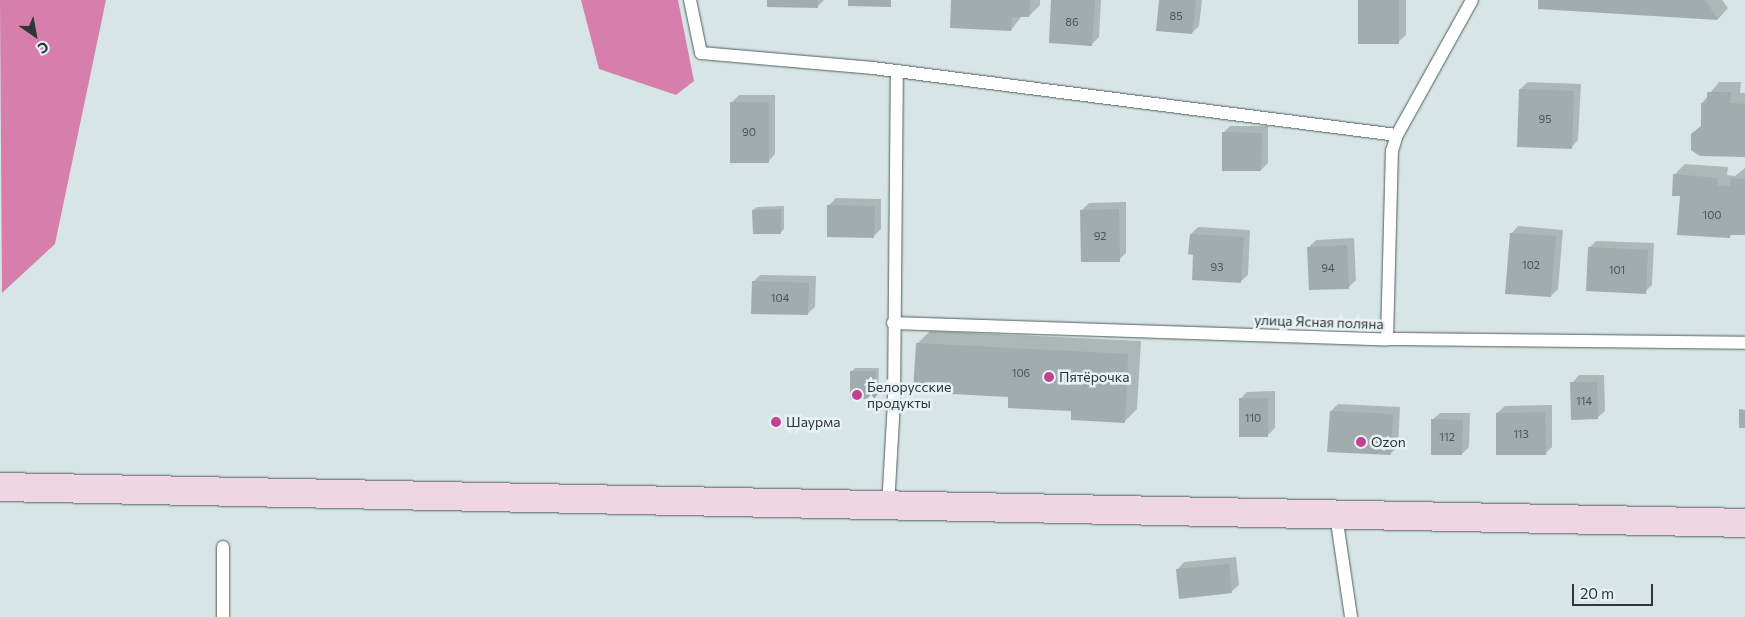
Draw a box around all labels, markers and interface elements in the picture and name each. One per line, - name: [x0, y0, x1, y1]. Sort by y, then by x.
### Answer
- house number: 85: [1170, 9, 1182, 23]
- north arrow: [10, 10, 60, 60]
- house number: 86: [1065, 15, 1079, 29]
- text: С: [35, 38, 52, 58]
- house number: 95: [1539, 112, 1551, 126]
- house number: 90: [742, 125, 756, 139]
- house number: 100: [1702, 208, 1722, 222]
- house number: 92: [1094, 229, 1106, 243]
- house number: 102: [1522, 258, 1540, 272]
- house number: 93: [1211, 260, 1223, 274]
- house number: 94: [1321, 261, 1335, 275]
- house number: 101: [1609, 263, 1625, 277]
- house number: 104: [771, 291, 789, 305]
- street label: улица Ясная поляна: [1254, 311, 1384, 333]
- house number: 106: [1012, 366, 1030, 380]
- place label: Пятёрочка: [1059, 369, 1129, 385]
- marker: Пятёрочка: [1043, 371, 1055, 383]
- place label: Белорусские продукты: [867, 379, 951, 412]
- marker: Белорусские продукты: [851, 389, 863, 401]
- house number: 114: [1576, 394, 1592, 408]
- house number: 110: [1245, 411, 1261, 425]
- place label: Шаурма: [786, 414, 840, 430]
- marker: Шаурма: [770, 416, 782, 428]
- house number: 113: [1513, 427, 1529, 441]
- house number: 112: [1439, 430, 1455, 444]
- place label: Ozon: [1371, 434, 1406, 450]
- marker: Ozon: [1355, 436, 1367, 448]
- scale bar: [1575, 574, 1656, 606]
- text: 20 m: [1580, 584, 1614, 602]

